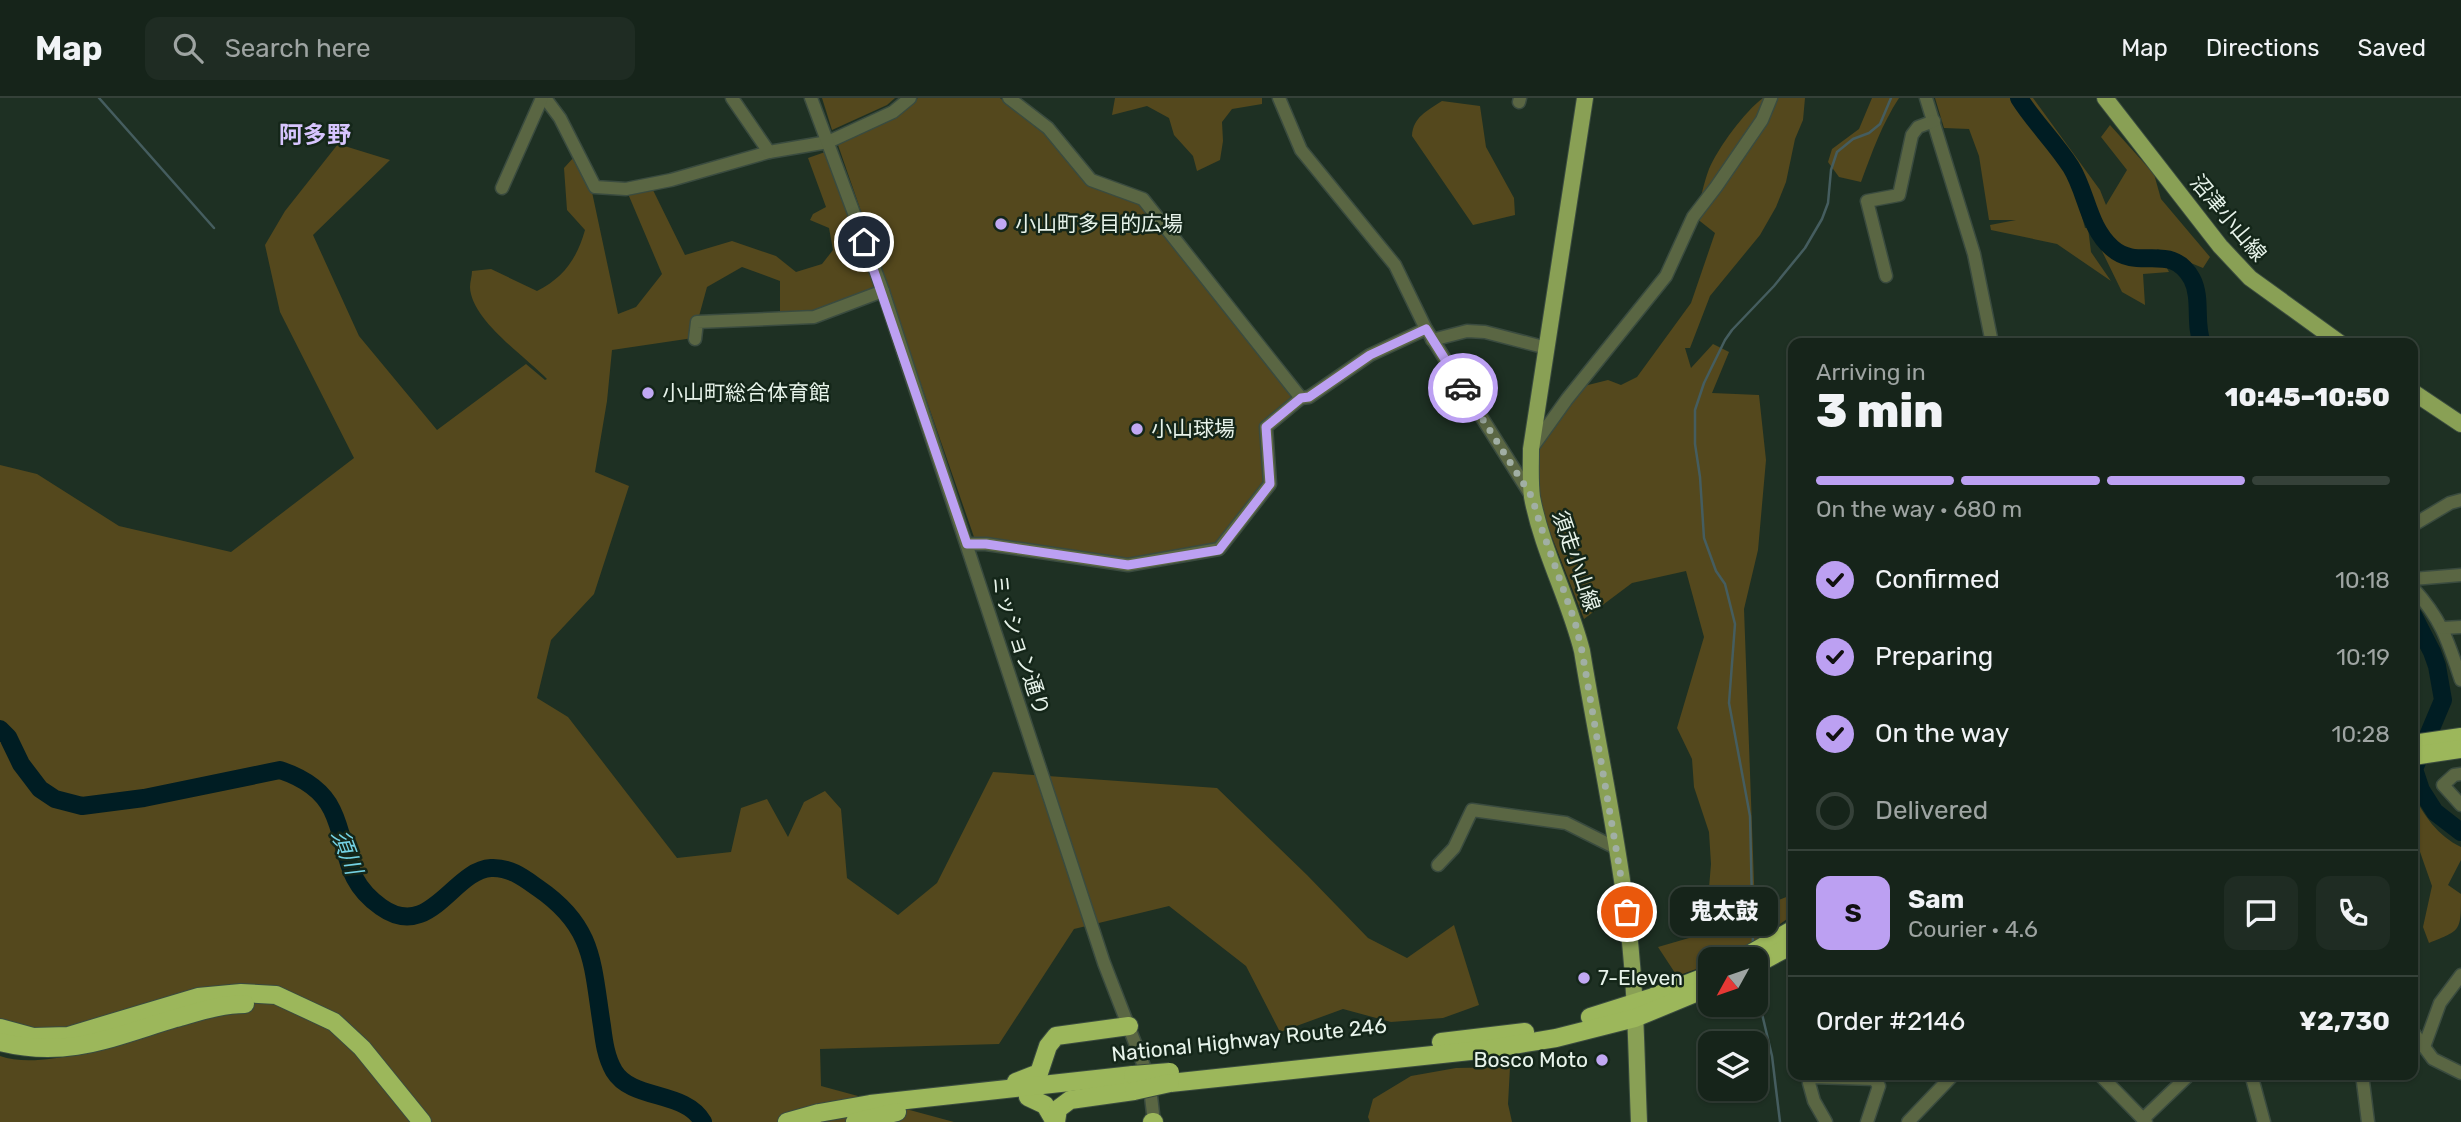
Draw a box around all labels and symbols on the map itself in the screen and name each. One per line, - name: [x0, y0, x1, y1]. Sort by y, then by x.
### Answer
- district label: 阿多野: [279, 121, 351, 149]
- street label: 沼津小山線: [2185, 169, 2272, 266]
- place label: 小山町多目的広場: [1015, 211, 1183, 236]
- pin: [834, 212, 894, 272]
- marker: 小山町多目的広場: [993, 216, 1009, 232]
- courier: [1428, 353, 1498, 423]
- place label: 小山町総合体育館: [662, 380, 830, 405]
- marker: 小山町総合体育館: [640, 385, 656, 401]
- place label: 小山球場: [1151, 416, 1235, 441]
- marker: 小山球場: [1129, 421, 1145, 437]
- street label: 須走小山線: [1548, 507, 1605, 615]
- street label: ミッション通り: [986, 571, 1055, 719]
- water label: 須川: [326, 826, 369, 881]
- pin: [1597, 882, 1657, 942]
- callout: 鬼太鼓: [1669, 888, 1778, 936]
- north arrow: [1698, 947, 1768, 1017]
- place label: 7-Eleven: [1598, 965, 1683, 990]
- marker: 7-Eleven: [1576, 970, 1592, 986]
- street label: National Highway Route 246: [1110, 1013, 1388, 1066]
- place label: Bosco Moto: [1474, 1047, 1588, 1072]
- marker: Bosco Moto: [1594, 1052, 1610, 1068]

